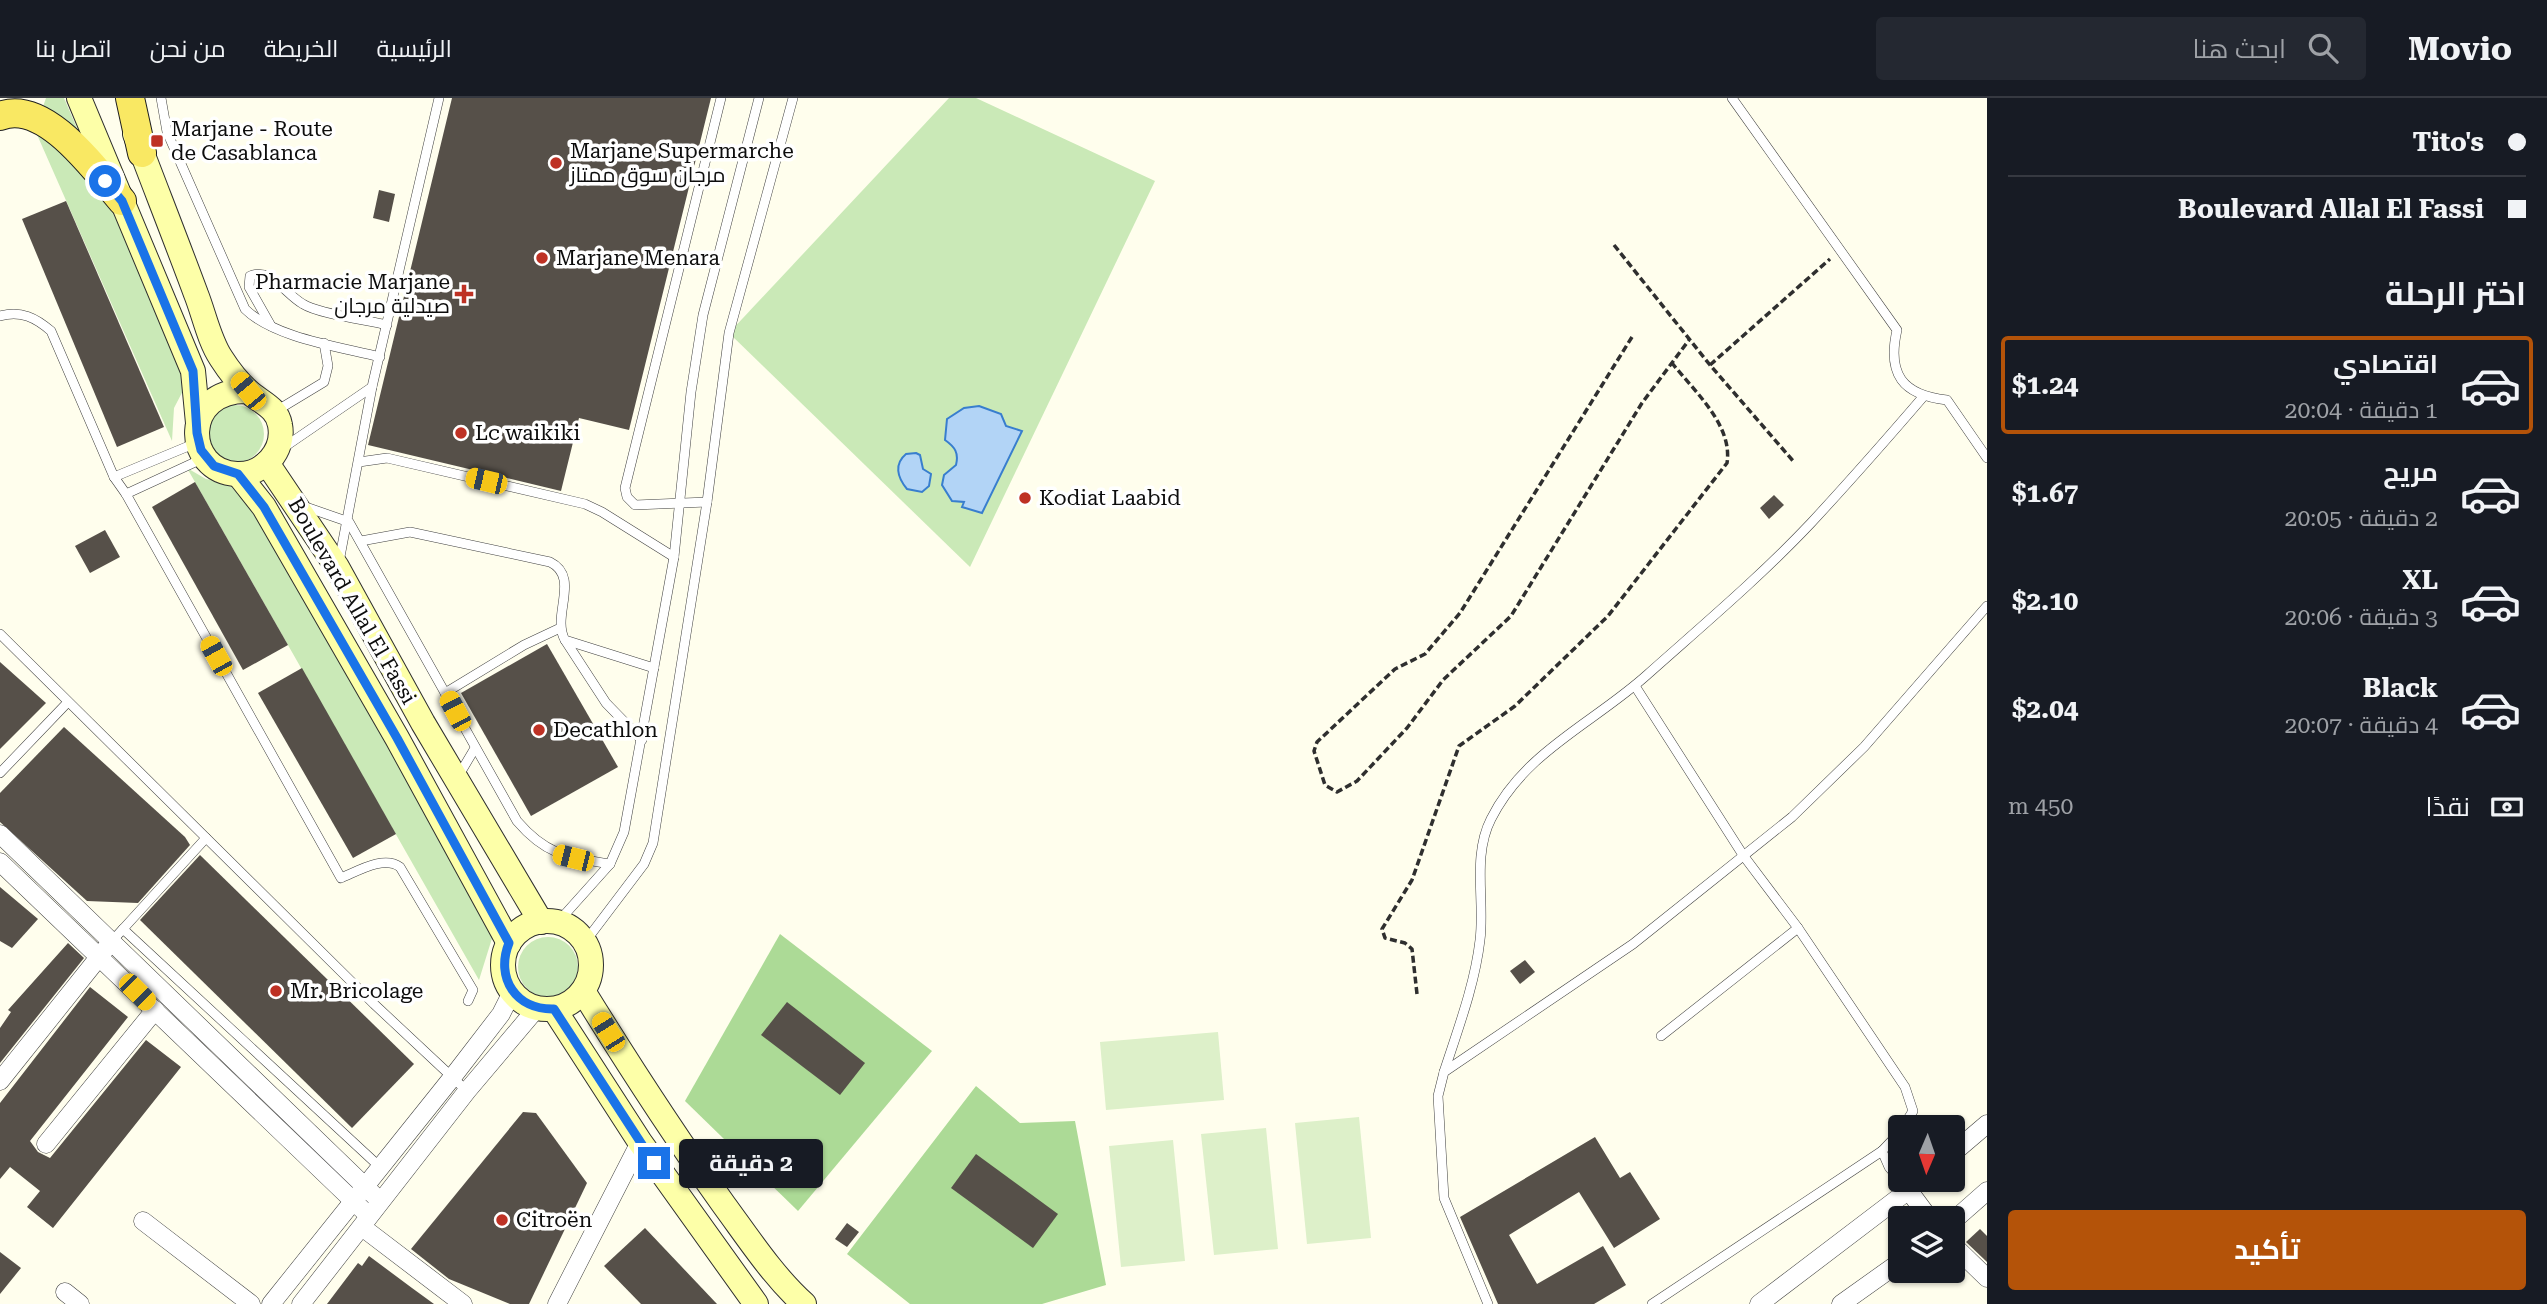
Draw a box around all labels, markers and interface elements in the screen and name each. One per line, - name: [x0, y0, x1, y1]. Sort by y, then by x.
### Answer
- search box: [1876, 17, 2366, 80]
- icon: search: [2304, 29, 2342, 67]
- text: Movio: [2408, 29, 2512, 68]
- text: ابحث هنا: [2193, 34, 2286, 64]
- text: اتصل بنا: [35, 35, 112, 63]
- text: من نحن: [150, 35, 226, 63]
- text: الخريطة: [264, 35, 339, 63]
- text: الرئيسية: [377, 35, 452, 63]
- place label: Marjane - Route de Casablanca: [171, 117, 333, 165]
- text: Tito's: [2412, 127, 2484, 157]
- marker: Marjane - Route de Casablanca: [149, 133, 165, 149]
- place label: Marjane Supermarche مرجان سوق ممتاز: [569, 139, 794, 188]
- marker: Marjane Supermarche مرجان سوق ممتاز: [548, 155, 564, 171]
- route start: [89, 165, 121, 197]
- text: Boulevard Allal El Fassi: [2178, 194, 2484, 224]
- place label: Marjane Menara: [556, 246, 721, 270]
- marker: Marjane Menara: [534, 250, 550, 266]
- place label: Pharmacie Marjane صيدلية مرجان: [255, 270, 450, 319]
- text: اختر الرحلة: [2385, 275, 2526, 313]
- marker: Pharmacie Marjane صيدلية مرجان: [456, 286, 472, 302]
- text: اقتصادي: [2333, 349, 2438, 379]
- icon: car: [2459, 354, 2522, 417]
- car: [227, 368, 270, 414]
- text: $1.24: [2012, 370, 2078, 400]
- text: 1 دقيقة · 20:04: [2285, 397, 2438, 424]
- place label: Lc waikiki: [475, 421, 581, 445]
- marker: Lc waikiki: [453, 425, 469, 441]
- text: مريح: [2383, 457, 2438, 487]
- icon: car: [2459, 462, 2522, 525]
- car: [464, 466, 509, 496]
- text: $1.67: [2012, 478, 2078, 508]
- place label: Kodiat Laabid: [1039, 486, 1181, 510]
- marker: Kodiat Laabid: [1017, 490, 1033, 506]
- street label: Boulevard Allal El Fassi: [283, 494, 421, 709]
- text: 2 دقيقة · 20:05: [2285, 505, 2438, 532]
- text: XL: [2402, 565, 2438, 595]
- icon: car: [2459, 570, 2522, 633]
- text: $2.10: [2012, 586, 2078, 616]
- text: 3 دقيقة · 20:06: [2285, 604, 2438, 631]
- car: [197, 633, 236, 679]
- text: Black: [2363, 673, 2438, 703]
- icon: car: [2459, 678, 2522, 741]
- car: [436, 688, 475, 734]
- text: $2.04: [2012, 694, 2078, 724]
- text: 4 دقيقة · 20:07: [2285, 712, 2438, 739]
- place label: Decathlon: [553, 718, 658, 742]
- marker: Decathlon: [531, 722, 547, 738]
- icon: cash: [2488, 788, 2526, 826]
- text: نقدًا: [2426, 792, 2470, 822]
- text: 450 m: [2008, 793, 2073, 820]
- car: [551, 843, 596, 873]
- car: [115, 970, 160, 1014]
- place label: Mr. Bricolage: [290, 979, 423, 1003]
- marker: Mr. Bricolage: [268, 983, 284, 999]
- car: [588, 1009, 629, 1055]
- north arrow: [1888, 1115, 1965, 1192]
- map controls: [1888, 1115, 1965, 1283]
- callout: 2 دقيقة: [678, 1138, 822, 1188]
- route end: [638, 1147, 670, 1179]
- text: 2 دقيقة: [709, 1150, 793, 1177]
- button: layers: [1888, 1206, 1965, 1283]
- place label: Citroën: [516, 1208, 593, 1232]
- button: تأكيد: [2008, 1210, 2526, 1290]
- marker: Citroën: [494, 1212, 510, 1228]

